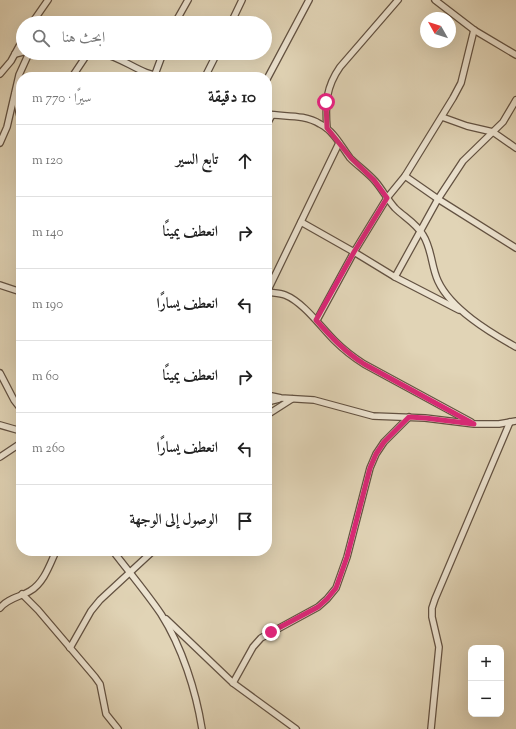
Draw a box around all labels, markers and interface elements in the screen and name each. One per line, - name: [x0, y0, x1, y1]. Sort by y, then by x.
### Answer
- north arrow: [420, 12, 456, 48]
- search box: [16, 16, 272, 60]
- icon: search: [30, 27, 52, 49]
- text: ابحث هنا: [62, 28, 105, 49]
- text: 10 دقيقة: [208, 86, 256, 110]
- text: سيرًا · 770 m: [32, 90, 91, 108]
- route start: [317, 93, 335, 111]
- text: تابع السير: [176, 150, 218, 171]
- icon: ahead: [234, 150, 256, 172]
- text: 120 m: [32, 152, 63, 170]
- text: انعطف يمينًا: [163, 222, 218, 243]
- icon: right: [234, 222, 256, 244]
- text: 140 m: [32, 224, 63, 242]
- text: انعطف يسارًا: [157, 294, 218, 315]
- icon: left: [234, 294, 256, 316]
- text: 190 m: [32, 296, 63, 314]
- text: انعطف يمينًا: [163, 366, 218, 387]
- icon: right: [234, 366, 256, 388]
- text: 60 m: [32, 368, 59, 386]
- text: انعطف يسارًا: [157, 438, 218, 459]
- icon: left: [234, 438, 256, 460]
- text: 260 m: [32, 440, 65, 458]
- text: الوصول إلى الوجهة: [129, 510, 218, 531]
- icon: arrive: [234, 510, 256, 532]
- route end: [262, 623, 280, 641]
- map controls: [468, 645, 504, 717]
- button: +: [468, 645, 504, 681]
- button: −: [468, 681, 504, 717]

